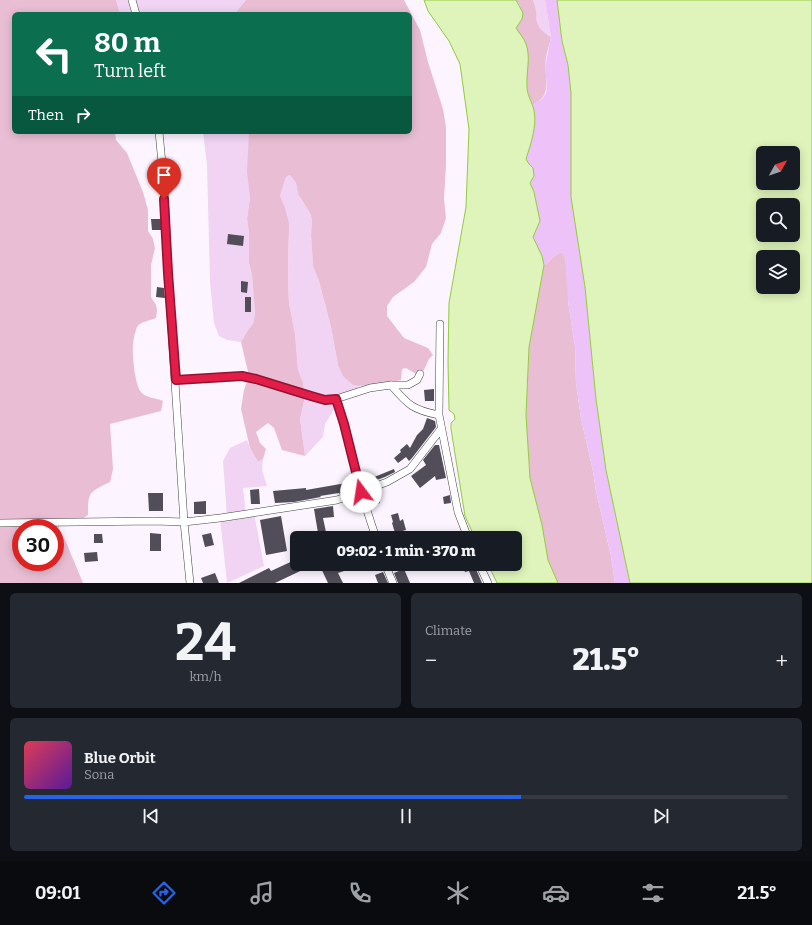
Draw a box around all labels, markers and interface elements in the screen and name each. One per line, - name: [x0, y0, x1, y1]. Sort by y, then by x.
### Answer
- text: 80 m: [94, 26, 160, 59]
- icon: left: [28, 28, 80, 80]
- text: Turn left: [94, 60, 166, 82]
- icon: right: [72, 104, 94, 126]
- text: Then: [28, 106, 64, 124]
- north arrow: [756, 146, 800, 190]
- map controls: [756, 146, 800, 294]
- pin: [147, 158, 181, 199]
- icon: arrive: [153, 164, 175, 186]
- button: search: [756, 198, 800, 242]
- button: layers: [756, 250, 800, 294]
- position arrow: [340, 471, 382, 513]
- speed limit sign: 30: [12, 519, 64, 571]
- text: 09:02 · 1 min · 370 m: [337, 542, 475, 560]
- text: 24: [175, 611, 236, 674]
- text: Climate: [425, 623, 472, 638]
- text: 21.5°: [572, 642, 640, 678]
- text: −: [425, 647, 437, 674]
- text: +: [775, 647, 788, 674]
- text: km/h: [189, 669, 222, 684]
- text: Blue Orbit: [84, 749, 156, 767]
- text: Sona: [84, 767, 114, 782]
- icon: previous: [140, 805, 162, 827]
- icon: pause: [395, 805, 417, 827]
- icon: next: [650, 805, 672, 827]
- icon: directions: [150, 879, 178, 907]
- icon: music: [248, 879, 276, 907]
- icon: phone: [346, 879, 374, 907]
- icon: climate: [444, 879, 472, 907]
- icon: car: [542, 879, 570, 907]
- icon: filters: [639, 879, 667, 907]
- text: 09:01: [35, 882, 80, 904]
- text: 21.5°: [737, 882, 777, 904]

